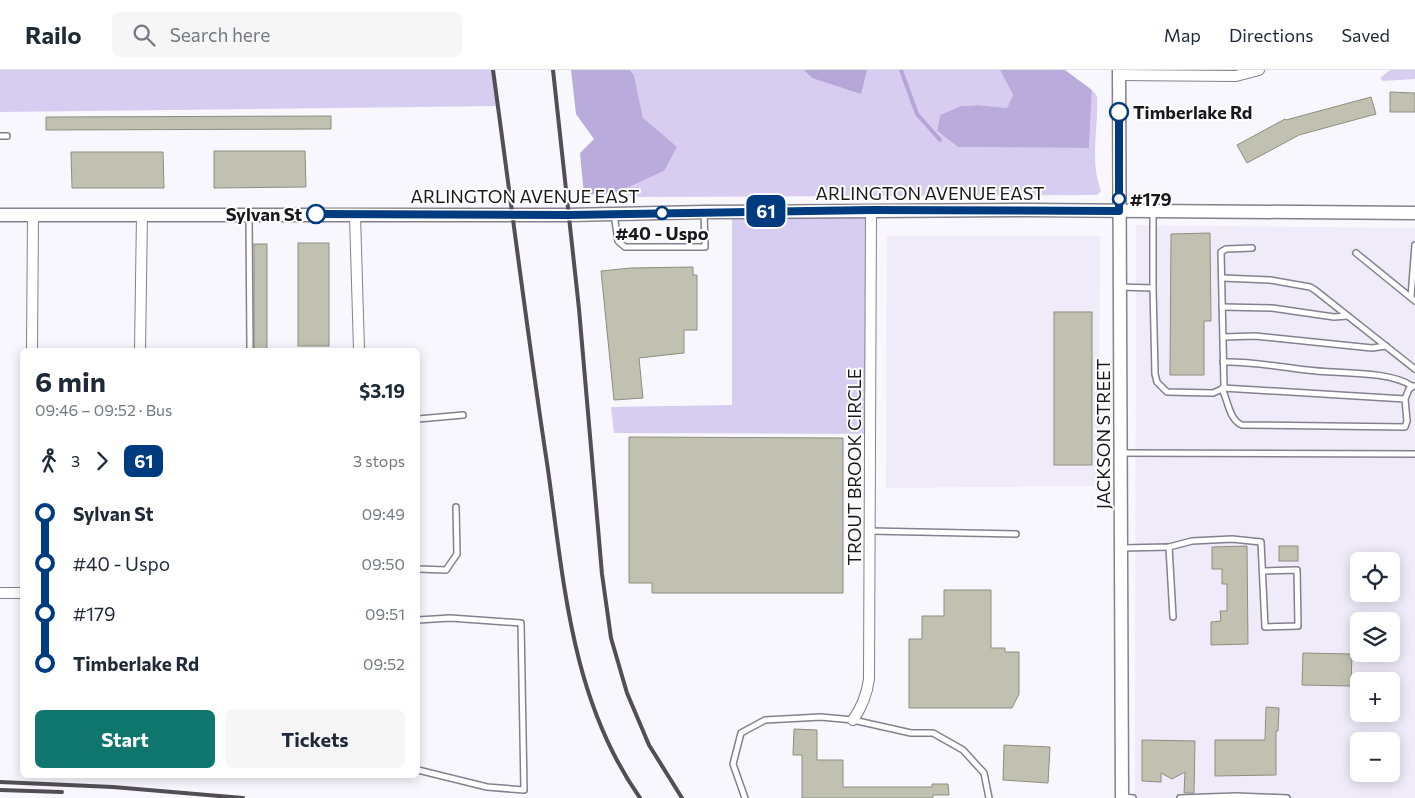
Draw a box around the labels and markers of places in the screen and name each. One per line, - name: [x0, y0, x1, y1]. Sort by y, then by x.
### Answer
- place label: Timberlake Rd: [1133, 101, 1252, 123]
- marker: Timberlake Rd: [1109, 102, 1129, 122]
- place label: #179: [1130, 188, 1172, 210]
- marker: #179: [1112, 192, 1126, 206]
- place label: Sylvan St: [226, 203, 302, 225]
- marker: Sylvan St: [306, 204, 326, 224]
- marker: #40 - Uspo: [655, 206, 669, 220]
- place label: #40 - Uspo: [615, 222, 709, 244]

